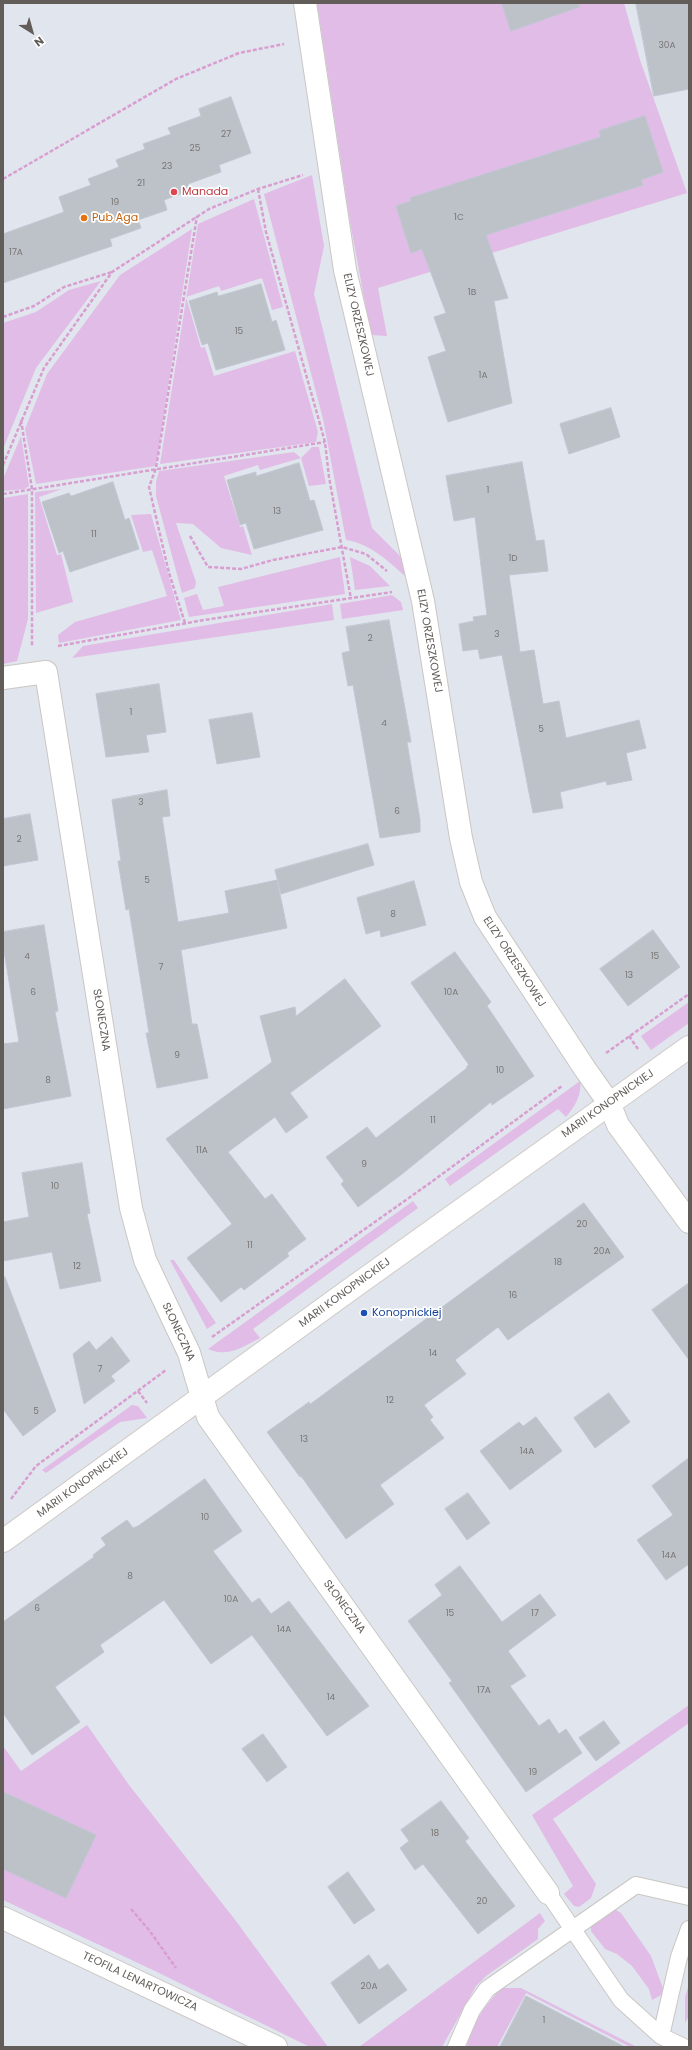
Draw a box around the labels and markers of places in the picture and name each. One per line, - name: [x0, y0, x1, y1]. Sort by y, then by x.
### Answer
- place label: Manada: [182, 185, 228, 199]
- marker: Manada: [169, 187, 179, 197]
- place label: Pub Aga: [92, 211, 138, 225]
- marker: Pub Aga: [79, 213, 89, 223]
- place label: Konopnickiej: [372, 1306, 441, 1320]
- marker: Konopnickiej: [359, 1308, 369, 1318]

